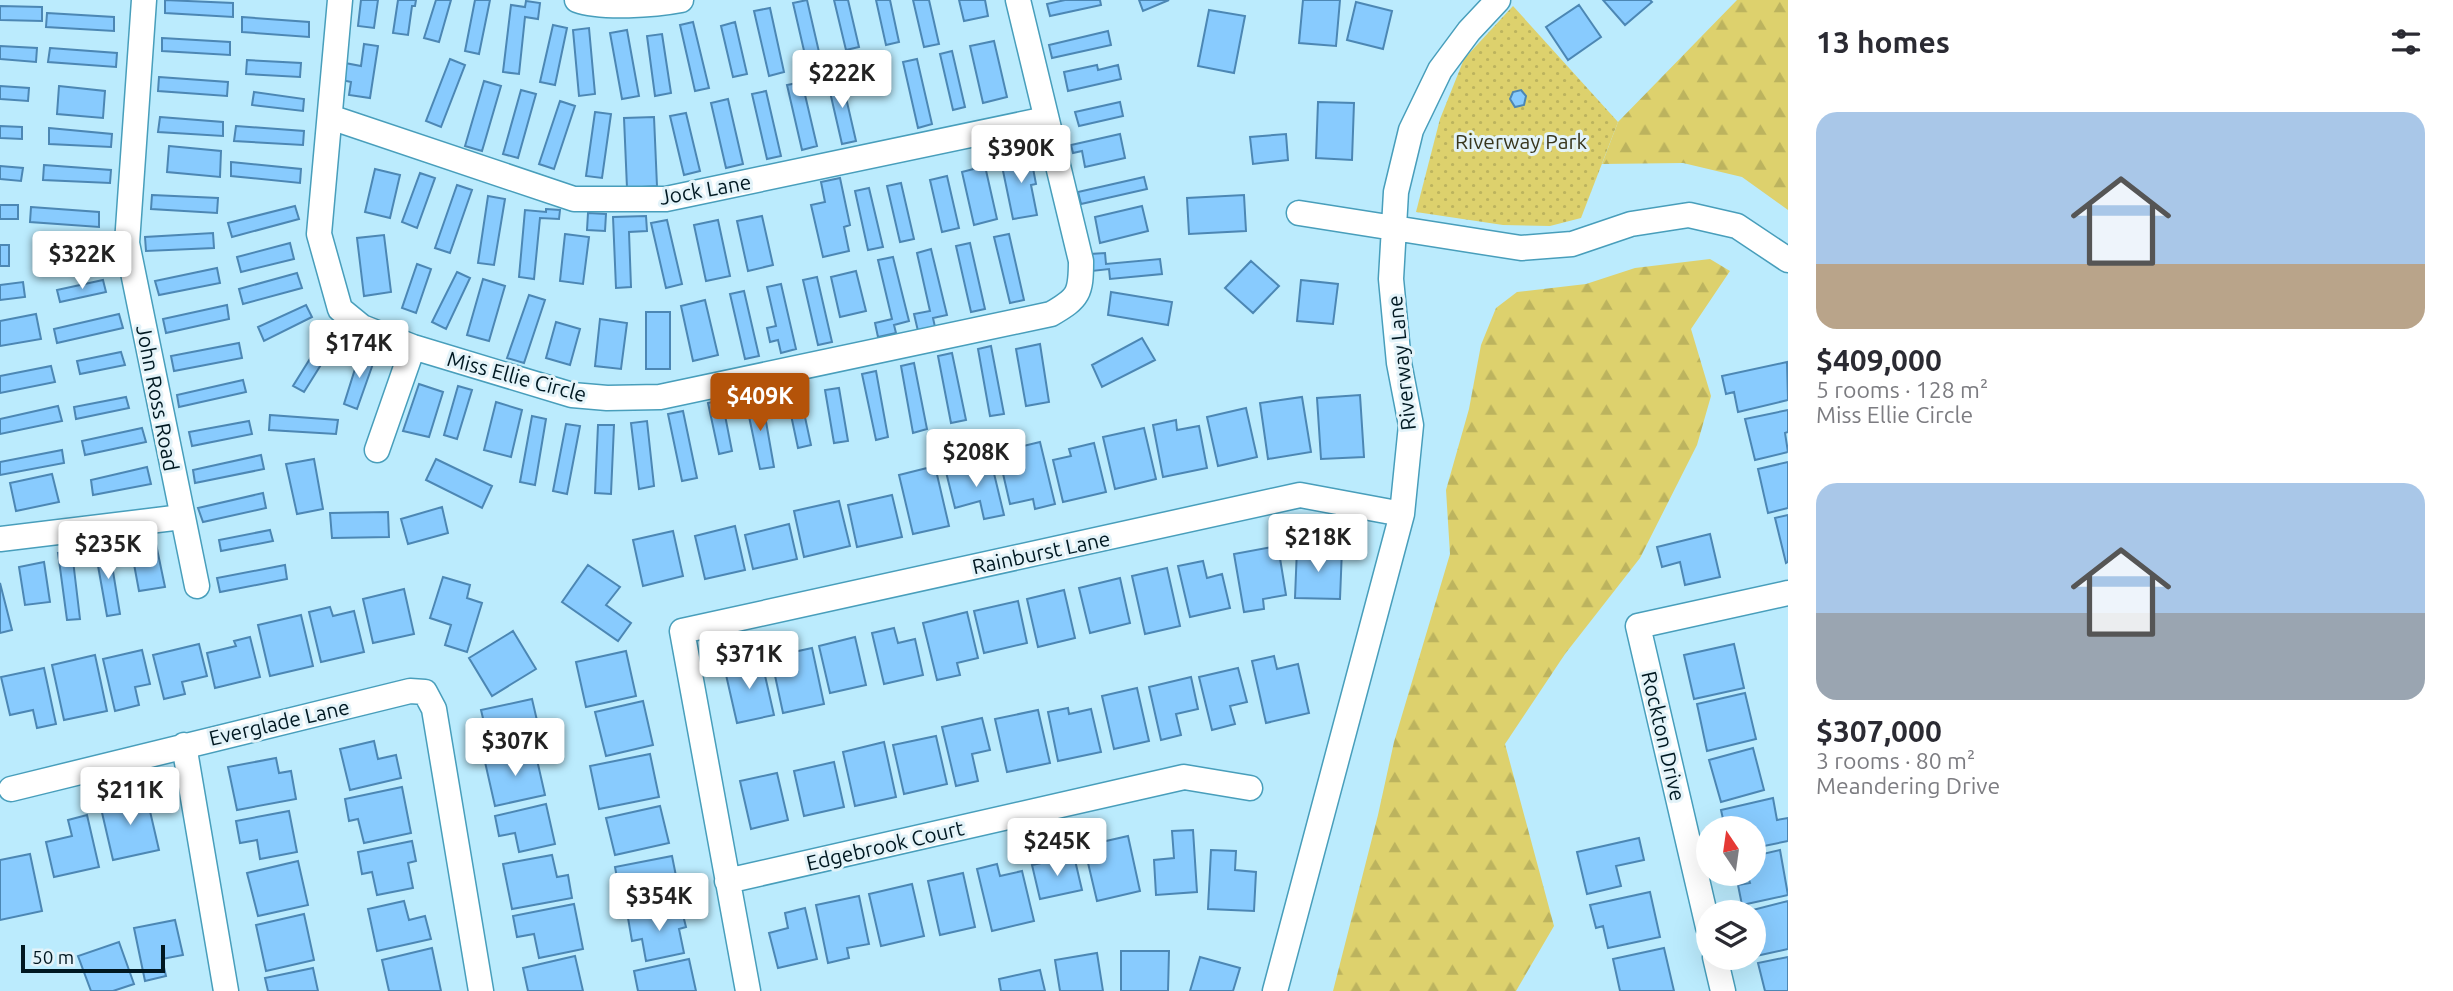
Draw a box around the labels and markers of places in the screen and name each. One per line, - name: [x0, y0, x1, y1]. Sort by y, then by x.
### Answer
- pin: $222K: [793, 50, 891, 110]
- pin: $390K: [972, 125, 1070, 185]
- pin: $322K: [33, 232, 131, 291]
- pin: $174K: [310, 320, 408, 380]
- pin: $409K: [711, 374, 809, 433]
- pin: $208K: [927, 430, 1025, 489]
- pin: $218K: [1269, 514, 1367, 574]
- pin: $235K: [59, 522, 157, 581]
- pin: $371K: [700, 632, 798, 691]
- pin: $307K: [466, 718, 564, 778]
- pin: $211K: [81, 768, 179, 827]
- pin: $245K: [1008, 818, 1106, 878]
- pin: $354K: [610, 874, 708, 933]

